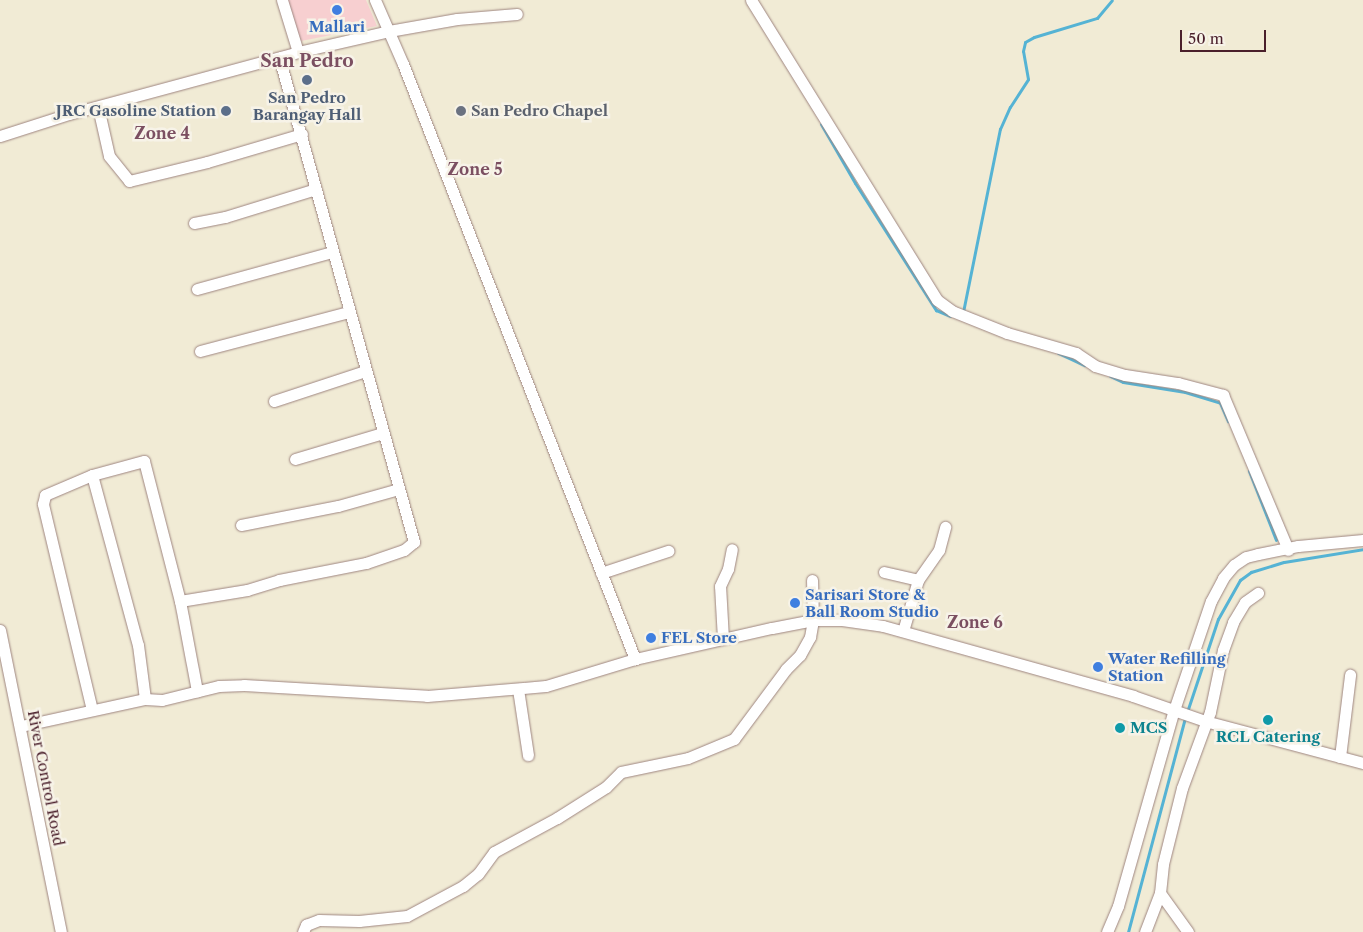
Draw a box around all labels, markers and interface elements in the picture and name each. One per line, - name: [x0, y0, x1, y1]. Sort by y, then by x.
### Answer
- marker: Mallari: [331, 4, 343, 16]
- place label: Mallari: [309, 18, 365, 36]
- scale bar: [1183, 20, 1269, 52]
- text: 50 m: [1188, 29, 1224, 48]
- district label: San Pedro: [260, 50, 354, 72]
- marker: San Pedro Barangay Hall: [301, 74, 313, 86]
- place label: San Pedro Barangay Hall: [253, 88, 361, 123]
- place label: JRC Gasoline Station: [56, 102, 216, 120]
- place label: San Pedro Chapel: [471, 102, 608, 120]
- marker: JRC Gasoline Station: [220, 105, 232, 117]
- marker: San Pedro Chapel: [455, 105, 467, 117]
- district label: Zone 4: [134, 123, 190, 143]
- district label: Zone 5: [447, 159, 503, 179]
- place label: Sarisari Store & Ball Room Studio: [805, 585, 939, 620]
- marker: Sarisari Store & Ball Room Studio: [789, 597, 801, 609]
- district label: Zone 6: [947, 612, 1003, 632]
- place label: FEL Store: [661, 629, 737, 647]
- marker: FEL Store: [645, 632, 657, 644]
- place label: Water Refilling Station: [1108, 649, 1226, 684]
- marker: Water Refilling Station: [1092, 661, 1104, 673]
- street label: River Control Road: [24, 708, 68, 848]
- marker: RCL Catering: [1262, 714, 1274, 726]
- place label: MCS: [1130, 719, 1167, 737]
- marker: MCS: [1114, 722, 1126, 734]
- place label: RCL Catering: [1216, 728, 1320, 746]

